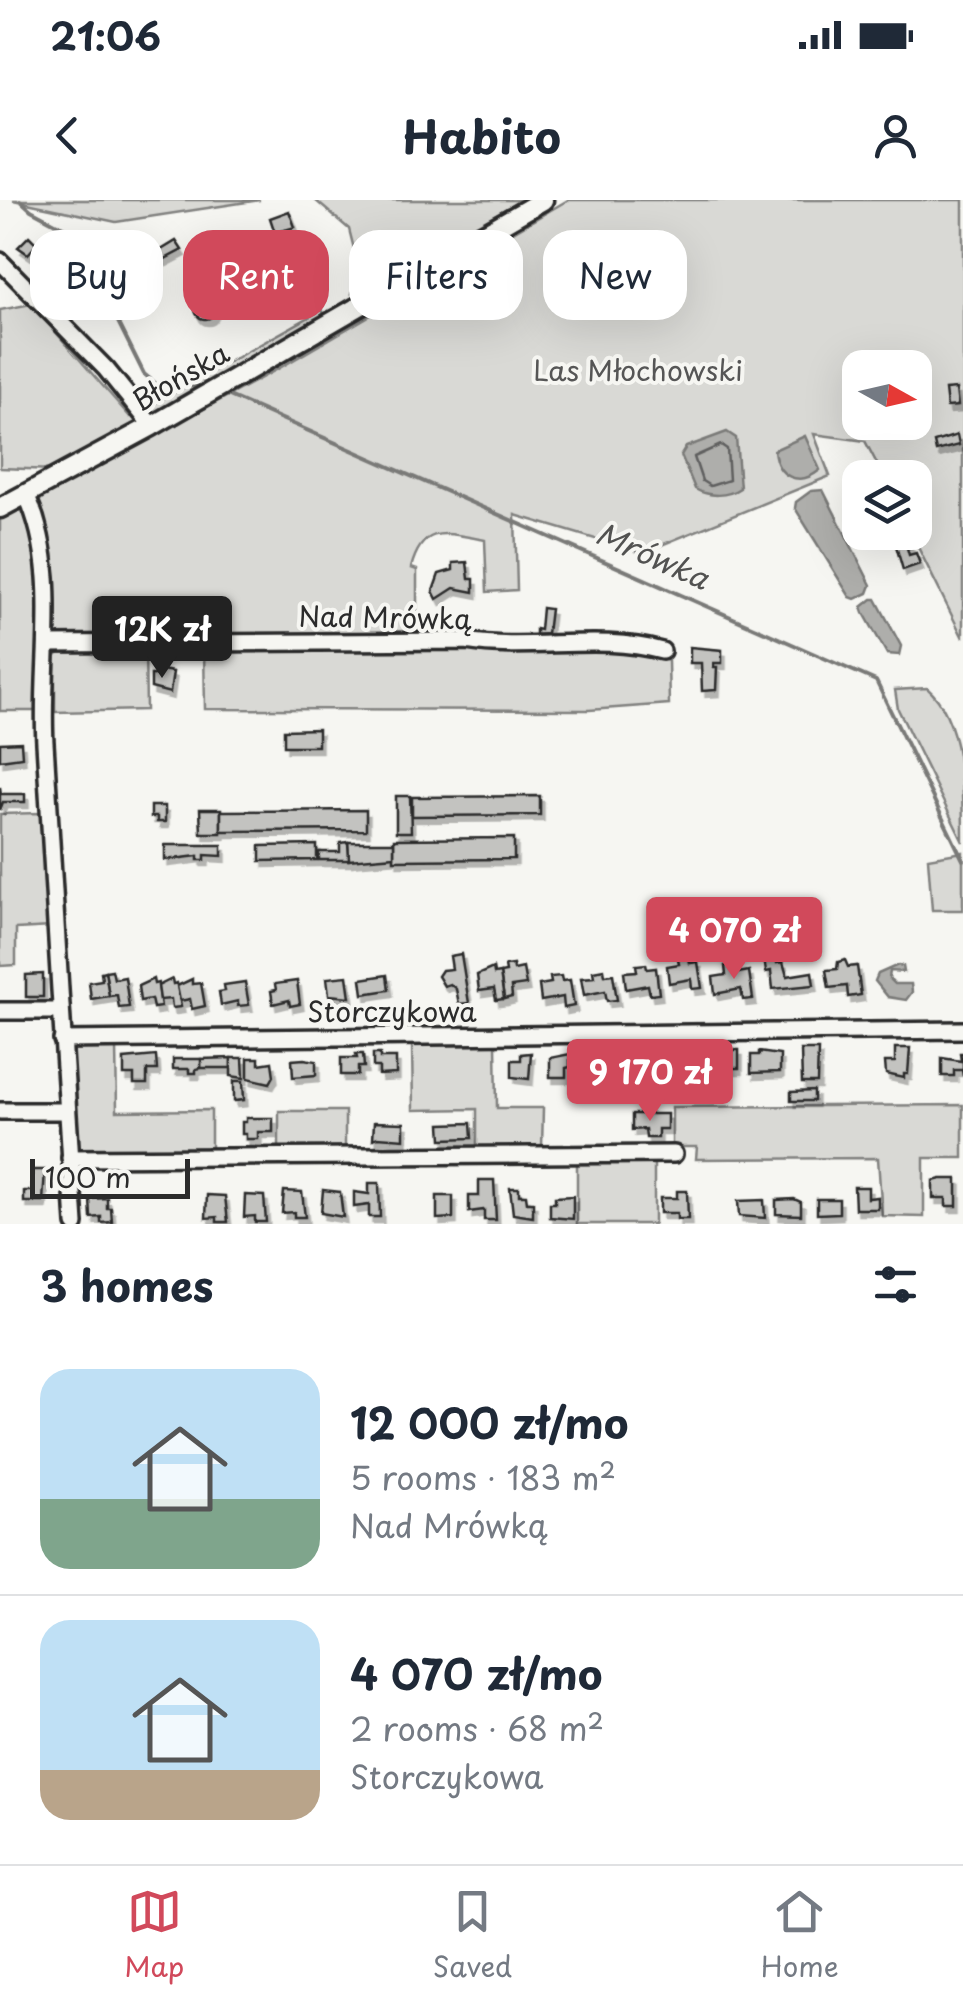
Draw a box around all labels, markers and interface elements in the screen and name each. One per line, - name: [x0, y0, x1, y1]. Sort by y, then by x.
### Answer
- text: 21:06: [50, 7, 161, 64]
- text: Habito: [402, 101, 561, 169]
- icon: back: [40, 108, 95, 163]
- icon: person: [868, 108, 923, 163]
- chip: Buy: [30, 230, 163, 320]
- chip: Rent: [183, 230, 329, 320]
- chip: Filters: [349, 230, 523, 320]
- chip: New: [543, 230, 687, 320]
- street label: Błońska: [124, 330, 237, 421]
- park label: Las Młochowski: [533, 348, 743, 391]
- north arrow: [842, 350, 932, 440]
- map controls: [842, 350, 932, 550]
- button: layers: [842, 460, 932, 550]
- water label: Mrówka: [589, 510, 718, 600]
- street label: Nad Mrówką: [298, 593, 472, 640]
- pin: 12K zł: [81, 596, 243, 681]
- text: 12K zł: [114, 604, 210, 652]
- pin: 4 070 zł: [631, 897, 837, 982]
- text: 4 070 zł: [668, 905, 800, 953]
- street label: Storczykowa: [307, 989, 477, 1032]
- pin: 9 170 zł: [547, 1039, 753, 1124]
- text: 9 170 zł: [589, 1047, 711, 1095]
- scale bar: [30, 1154, 190, 1198]
- text: 100 m: [45, 1155, 131, 1198]
- text: 3 homes: [40, 1253, 213, 1316]
- icon: filters: [868, 1257, 923, 1312]
- text: 12 000 zł/mo: [350, 1390, 628, 1453]
- icon: home: [120, 1409, 240, 1529]
- text: 5 rooms · 183 m²: [350, 1453, 616, 1501]
- text: Nad Mrówką: [350, 1501, 548, 1549]
- text: 4 070 zł/mo: [350, 1641, 602, 1704]
- icon: home: [120, 1660, 240, 1780]
- text: 2 rooms · 68 m²: [350, 1704, 604, 1752]
- text: Storczykowa: [350, 1752, 543, 1800]
- tab: Map: [124, 1884, 184, 1987]
- tab: Saved: [433, 1884, 512, 1987]
- tab: Home: [761, 1884, 839, 1987]

